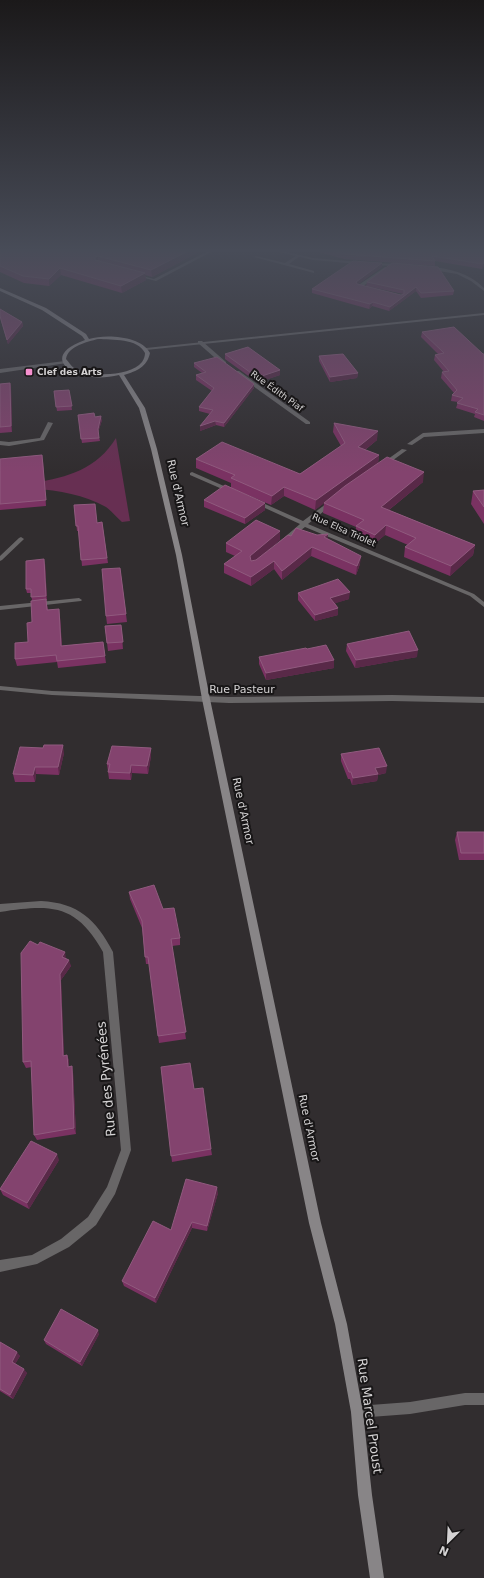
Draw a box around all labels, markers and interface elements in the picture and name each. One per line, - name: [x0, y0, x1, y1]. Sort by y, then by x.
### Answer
- marker: Clef des Arts: [24, 367, 34, 377]
- place label: Clef des Arts: [37, 367, 102, 377]
- street label: Rue Édith Piaf: [249, 368, 306, 414]
- street label: Rue d'Armor: [164, 458, 192, 528]
- street label: Rue Elsa Triolet: [311, 511, 378, 549]
- street label: Rue Pasteur: [209, 683, 275, 696]
- street label: Rue d'Armor: [230, 776, 257, 846]
- street label: Rue des Pyrénées: [93, 1021, 119, 1137]
- street label: Rue d'Armor: [296, 1093, 323, 1163]
- street label: Rue Marcel Proust: [354, 1357, 386, 1475]
- north arrow: [428, 1522, 468, 1562]
- text: N: [437, 1543, 451, 1558]

